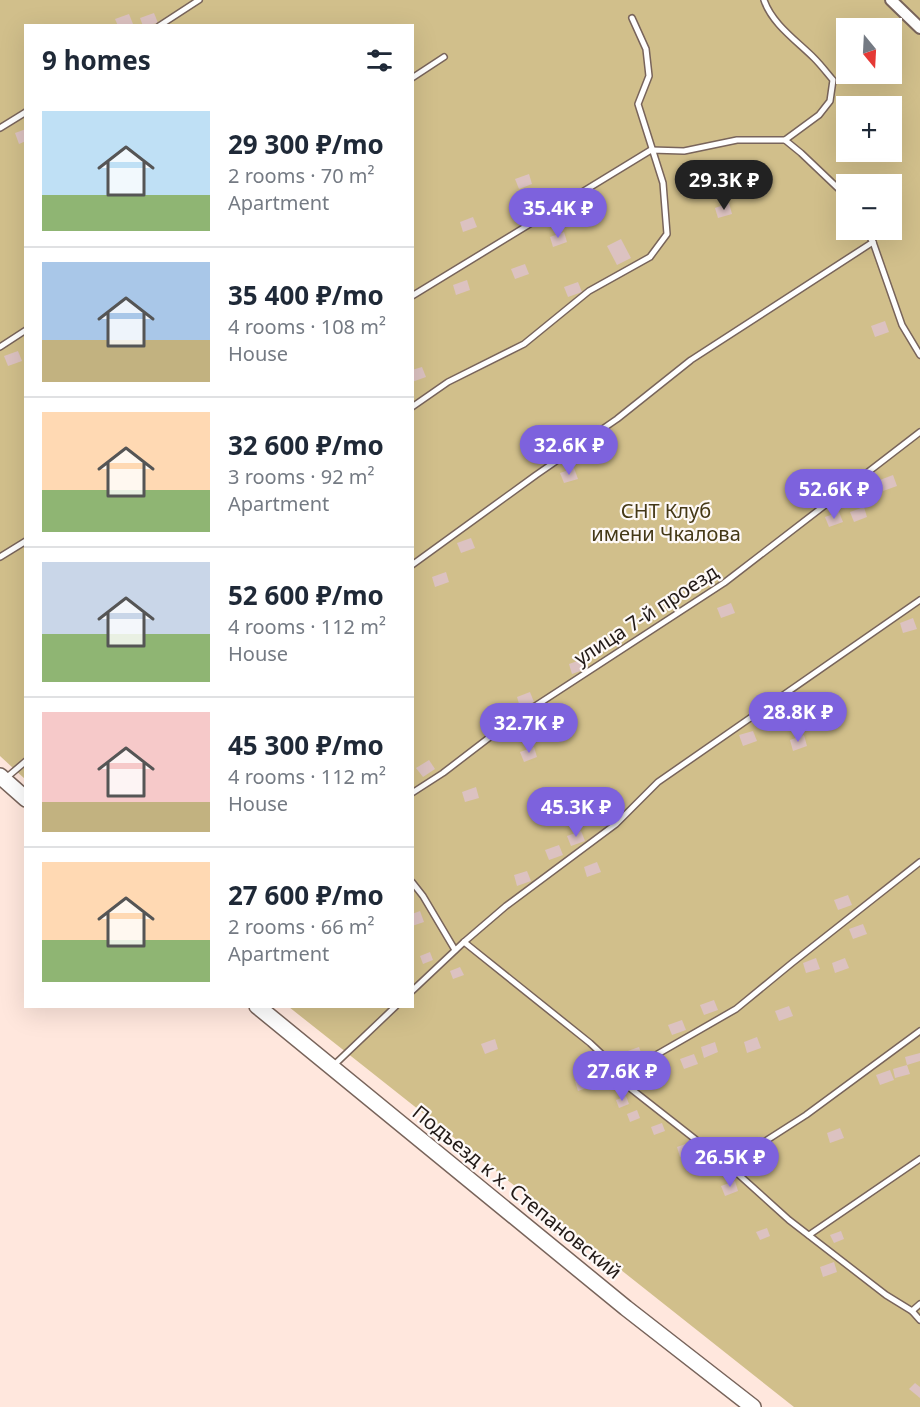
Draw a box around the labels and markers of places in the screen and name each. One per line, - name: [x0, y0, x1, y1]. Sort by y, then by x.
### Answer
- pin: 29.3K ₽: [669, 160, 779, 211]
- pin: 35.4K ₽: [503, 188, 613, 239]
- pin: 32.6K ₽: [514, 425, 624, 476]
- pin: 52.6K ₽: [779, 469, 889, 520]
- pin: 28.8K ₽: [743, 692, 853, 743]
- pin: 32.7K ₽: [474, 703, 584, 754]
- pin: 45.3K ₽: [521, 787, 631, 838]
- pin: 27.6K ₽: [567, 1051, 677, 1102]
- pin: 26.5K ₽: [675, 1137, 785, 1188]

